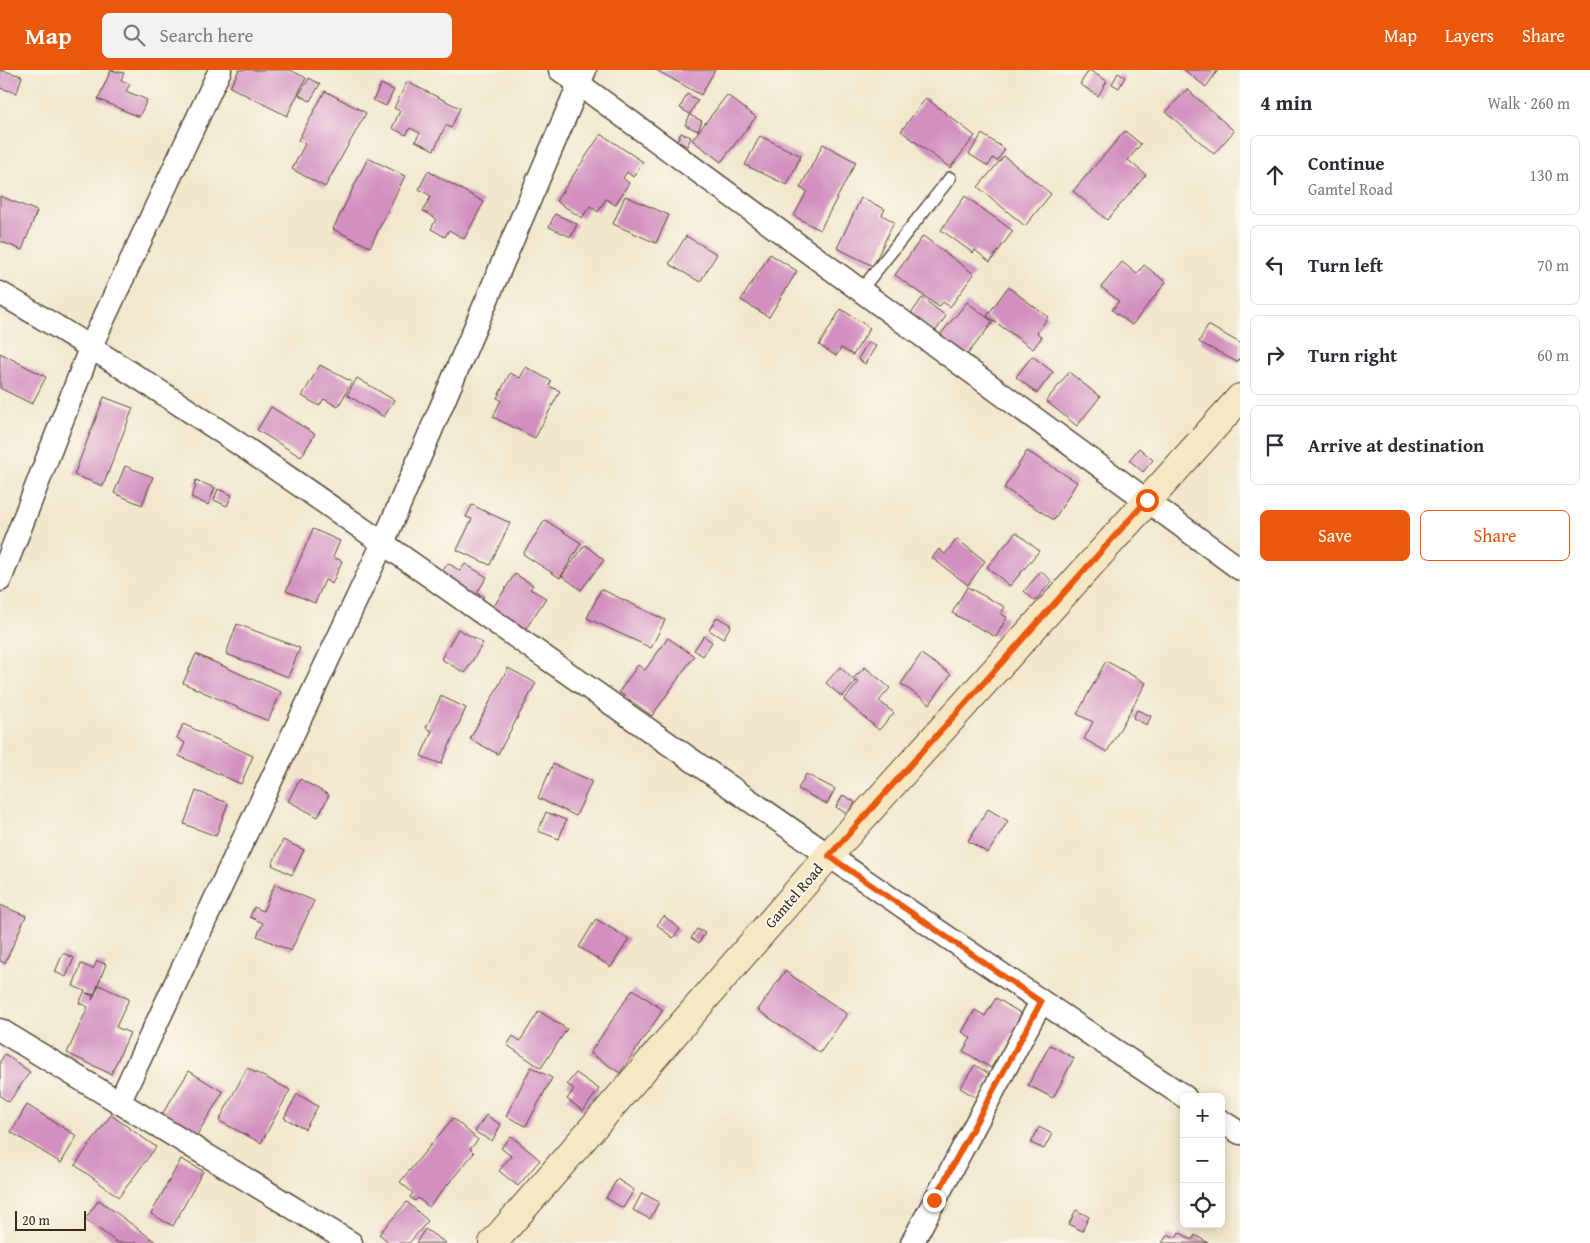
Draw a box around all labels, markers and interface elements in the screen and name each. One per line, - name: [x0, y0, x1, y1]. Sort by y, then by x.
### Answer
- search box: [102, 13, 452, 58]
- text: Map: [25, 18, 72, 53]
- icon: search: [120, 21, 148, 49]
- text: Search here: [160, 21, 253, 49]
- text: Map: [1384, 22, 1417, 49]
- text: Layers: [1445, 22, 1494, 49]
- text: Share: [1522, 22, 1565, 49]
- text: 4 min: [1260, 87, 1312, 118]
- text: Walk · 260 m: [1487, 91, 1570, 115]
- text: Continue: [1308, 149, 1385, 177]
- icon: ahead: [1261, 161, 1289, 189]
- text: 130 m: [1529, 163, 1569, 187]
- text: Gamtel Road: [1308, 177, 1393, 201]
- icon: left: [1261, 251, 1289, 279]
- text: Turn left: [1308, 251, 1383, 279]
- text: 70 m: [1537, 253, 1569, 277]
- icon: right: [1261, 341, 1289, 369]
- text: Turn right: [1308, 341, 1397, 369]
- text: 60 m: [1537, 343, 1569, 367]
- icon: arrive: [1261, 431, 1289, 459]
- text: Arrive at destination: [1308, 431, 1484, 459]
- route start: [1136, 489, 1159, 512]
- button: Save: [1260, 510, 1410, 561]
- button: Share: [1420, 510, 1570, 561]
- street label: Gamtel Road: [760, 859, 828, 933]
- map controls: [1180, 1093, 1225, 1228]
- button: +: [1180, 1093, 1225, 1138]
- button: −: [1180, 1138, 1225, 1183]
- button: locate: [1180, 1183, 1225, 1228]
- route end: [923, 1189, 946, 1212]
- scale bar: [15, 1208, 86, 1231]
- text: 20 m: [22, 1210, 50, 1230]

